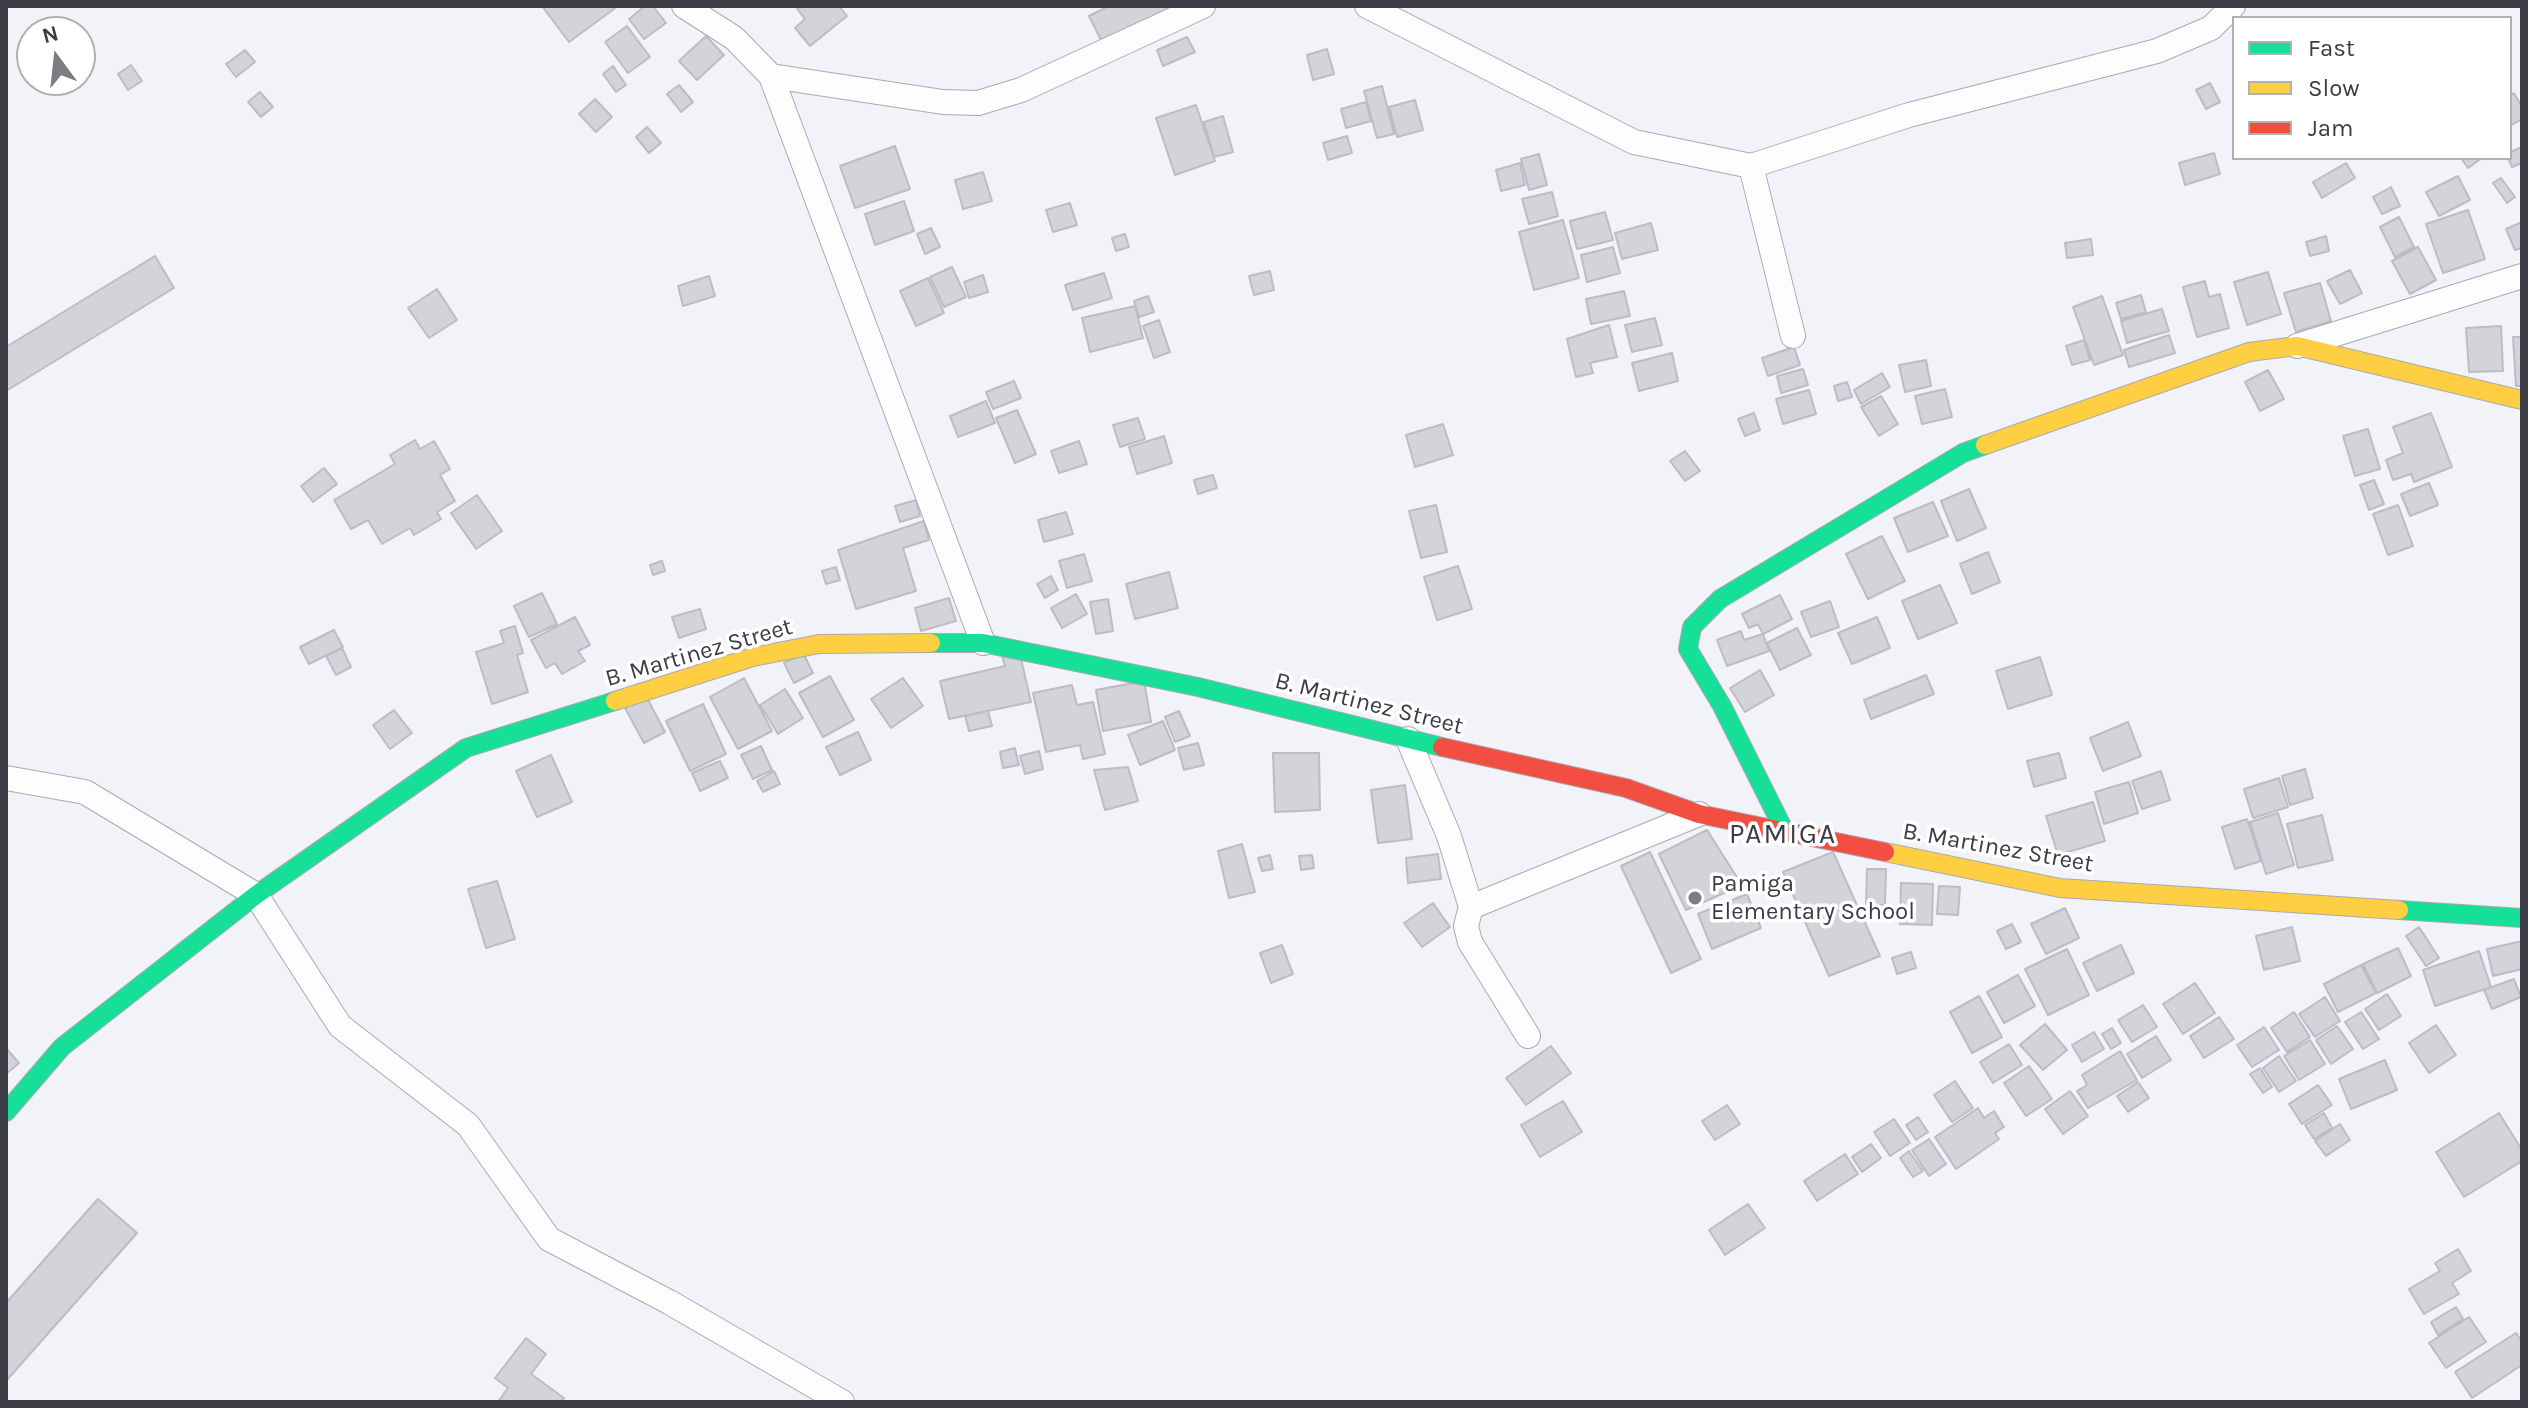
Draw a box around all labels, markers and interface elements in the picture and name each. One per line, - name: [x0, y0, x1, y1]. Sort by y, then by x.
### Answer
- north arrow: [16, 16, 96, 96]
- legend: [2232, 16, 2512, 160]
- text: N: [39, 20, 61, 49]
- text: Fast: [2308, 34, 2355, 62]
- text: Slow: [2308, 74, 2360, 102]
- text: Jam: [2308, 114, 2353, 142]
- street label: B. Martinez Street: [602, 613, 796, 693]
- street label: B. Martinez Street: [1272, 667, 1466, 741]
- street label: B. Martinez Street: [1900, 817, 2096, 879]
- district label: PAMIGA: [1729, 818, 1837, 852]
- place label: Pamiga Elementary School: [1711, 870, 1915, 926]
- marker: Pamiga Elementary School: [1686, 889, 1704, 907]

